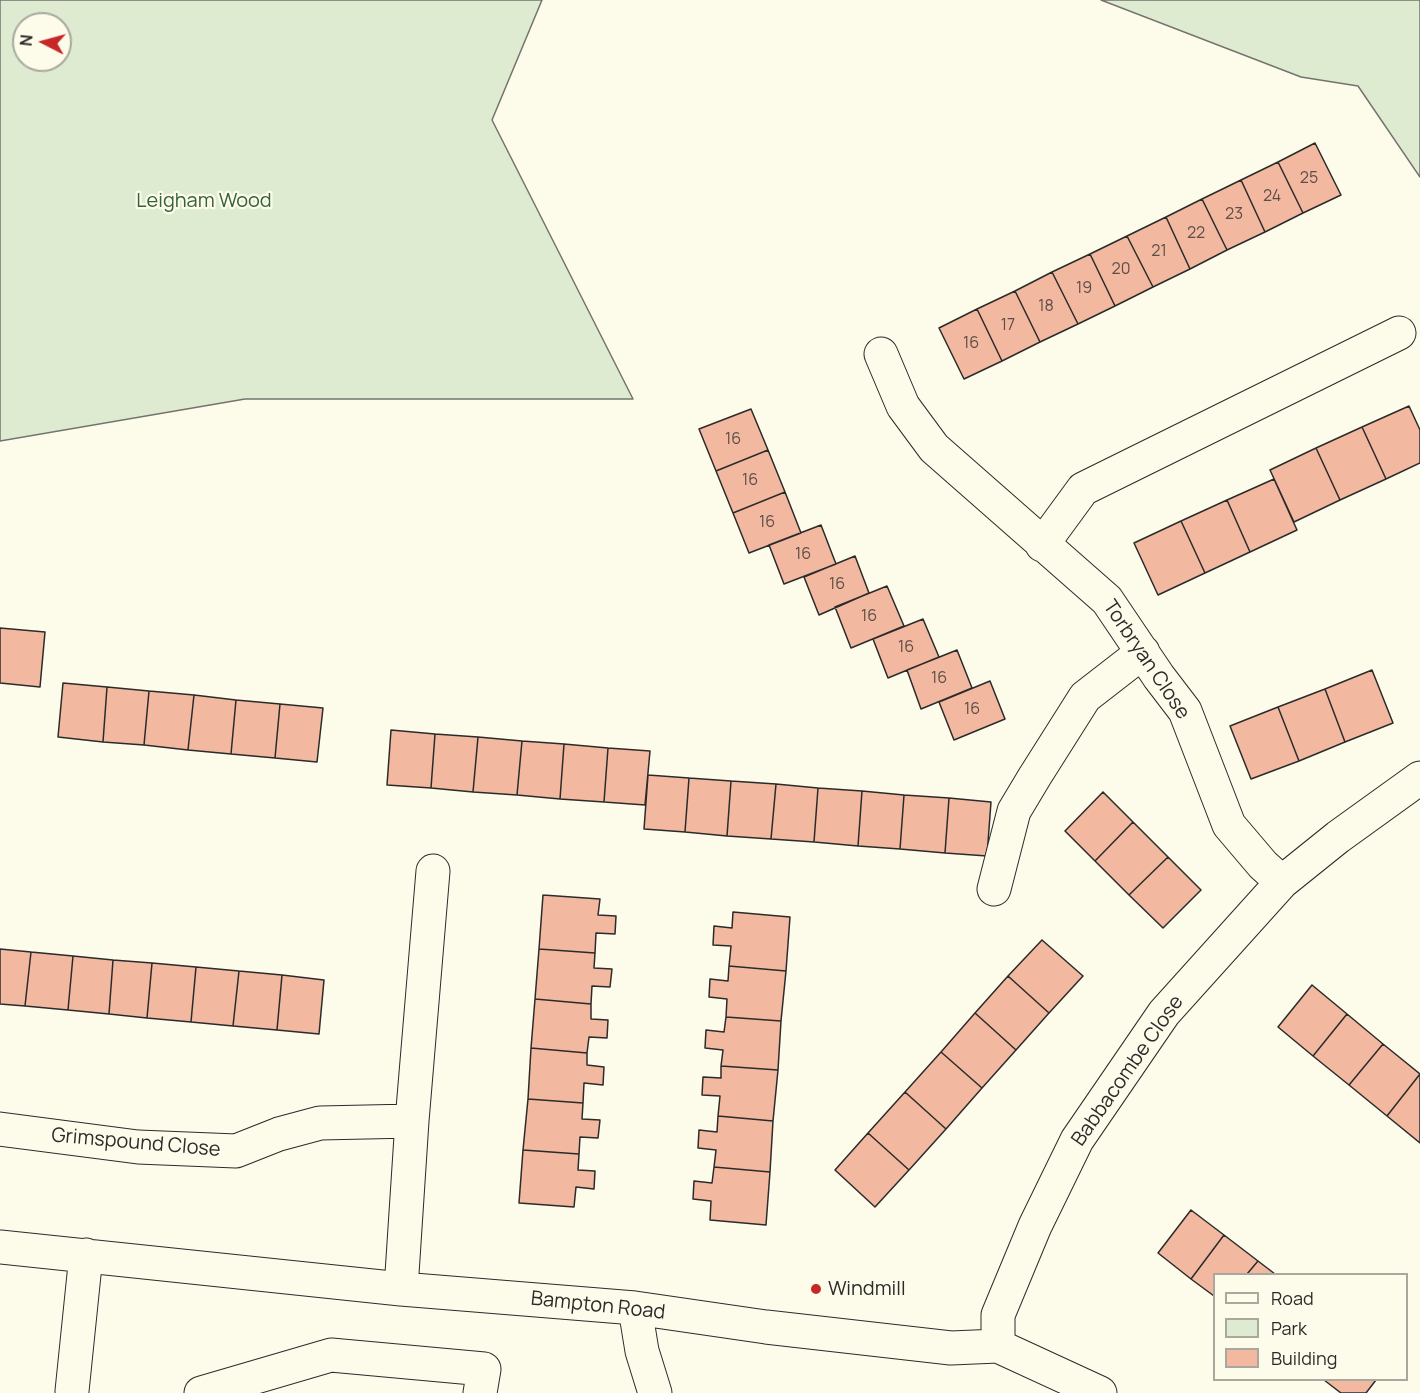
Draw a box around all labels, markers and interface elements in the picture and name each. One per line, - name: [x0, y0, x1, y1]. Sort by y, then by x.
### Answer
- north arrow: [12, 12, 72, 72]
- text: N: [15, 33, 38, 47]
- house number: 25: [1300, 169, 1318, 189]
- house number: 24: [1263, 187, 1281, 207]
- park label: Leigham Wood: [136, 189, 272, 213]
- house number: 23: [1225, 205, 1243, 225]
- house number: 22: [1187, 224, 1205, 244]
- house number: 21: [1151, 242, 1167, 262]
- house number: 20: [1112, 260, 1130, 280]
- house number: 19: [1076, 279, 1092, 299]
- house number: 18: [1038, 297, 1054, 317]
- house number: 17: [1001, 316, 1015, 336]
- house number: 16: [963, 334, 979, 354]
- house number: 16: [725, 430, 741, 450]
- house number: 16: [742, 471, 758, 491]
- house number: 16: [759, 513, 775, 533]
- house number: 16: [795, 545, 811, 565]
- house number: 16: [829, 575, 845, 595]
- street label: Torbryan Close: [1097, 596, 1195, 724]
- house number: 16: [861, 607, 877, 627]
- house number: 16: [898, 638, 914, 658]
- house number: 16: [931, 669, 947, 689]
- house number: 16: [964, 700, 980, 720]
- street label: Babbacombe Close: [1067, 991, 1189, 1151]
- street label: Grimspound Close: [51, 1124, 221, 1162]
- legend: [1213, 1273, 1408, 1381]
- place label: Windmill: [828, 1277, 906, 1301]
- marker: Windmill: [809, 1282, 823, 1296]
- text: Road: [1271, 1286, 1314, 1310]
- street label: Bampton Road: [530, 1287, 666, 1325]
- text: Park: [1271, 1316, 1307, 1340]
- text: Building: [1271, 1346, 1337, 1370]

